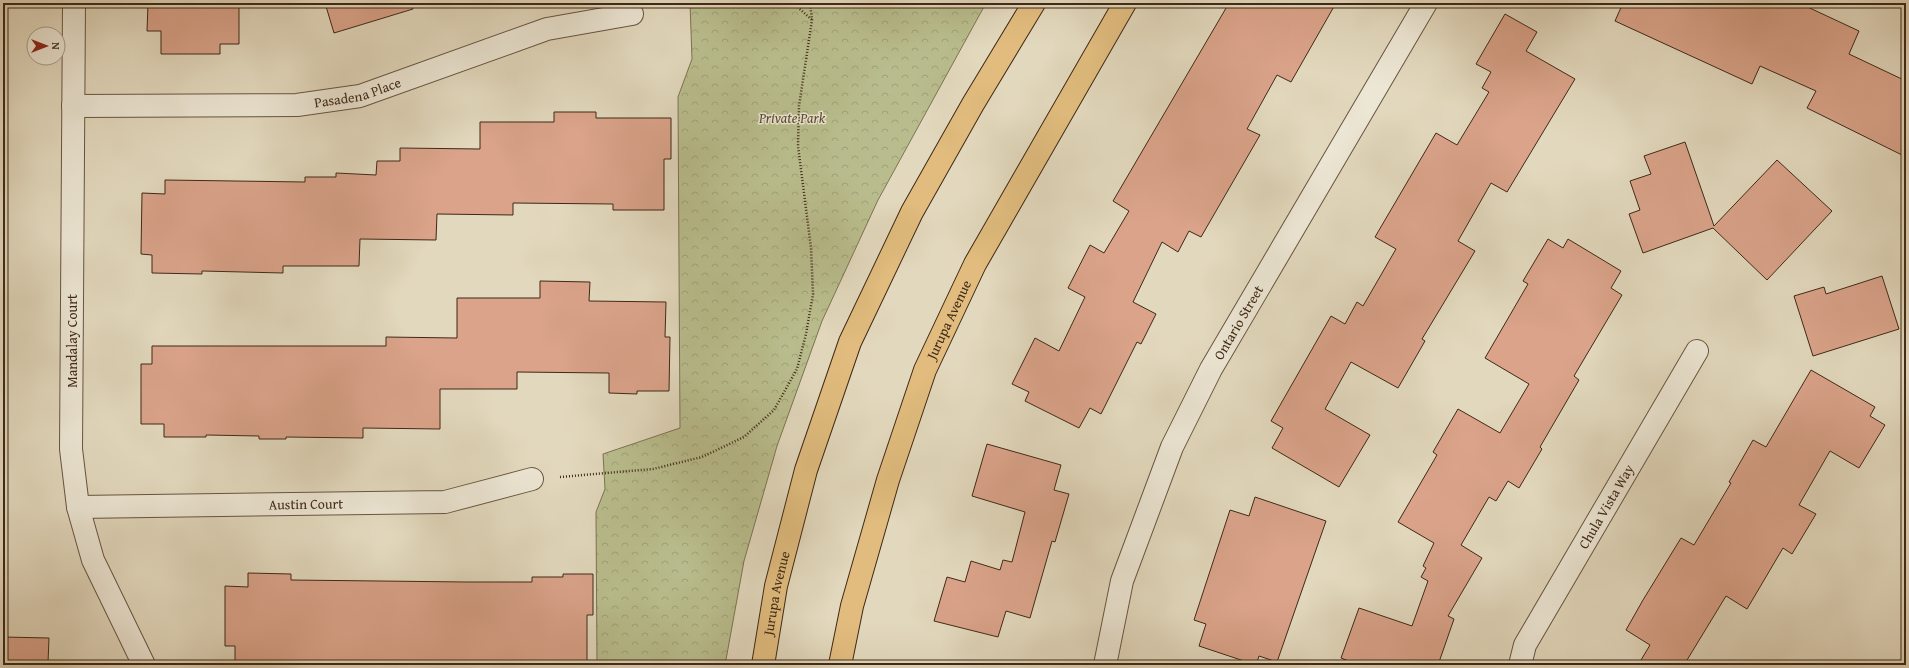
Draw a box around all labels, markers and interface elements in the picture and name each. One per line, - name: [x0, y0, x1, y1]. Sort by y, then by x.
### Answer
- north arrow: [26, 26, 66, 66]
- text: N: [48, 42, 64, 50]
- street label: Pasadena Place: [313, 72, 404, 112]
- park label: Private Park: [758, 108, 826, 128]
- street label: Jurupa Avenue: [921, 276, 976, 364]
- street label: Ontario Street: [1209, 281, 1268, 363]
- street label: Mandalay Court: [62, 294, 82, 388]
- street label: Chula Vista Way: [1573, 460, 1639, 553]
- street label: Austin Court: [269, 493, 343, 514]
- street label: Jurupa Avenue: [758, 548, 795, 639]

